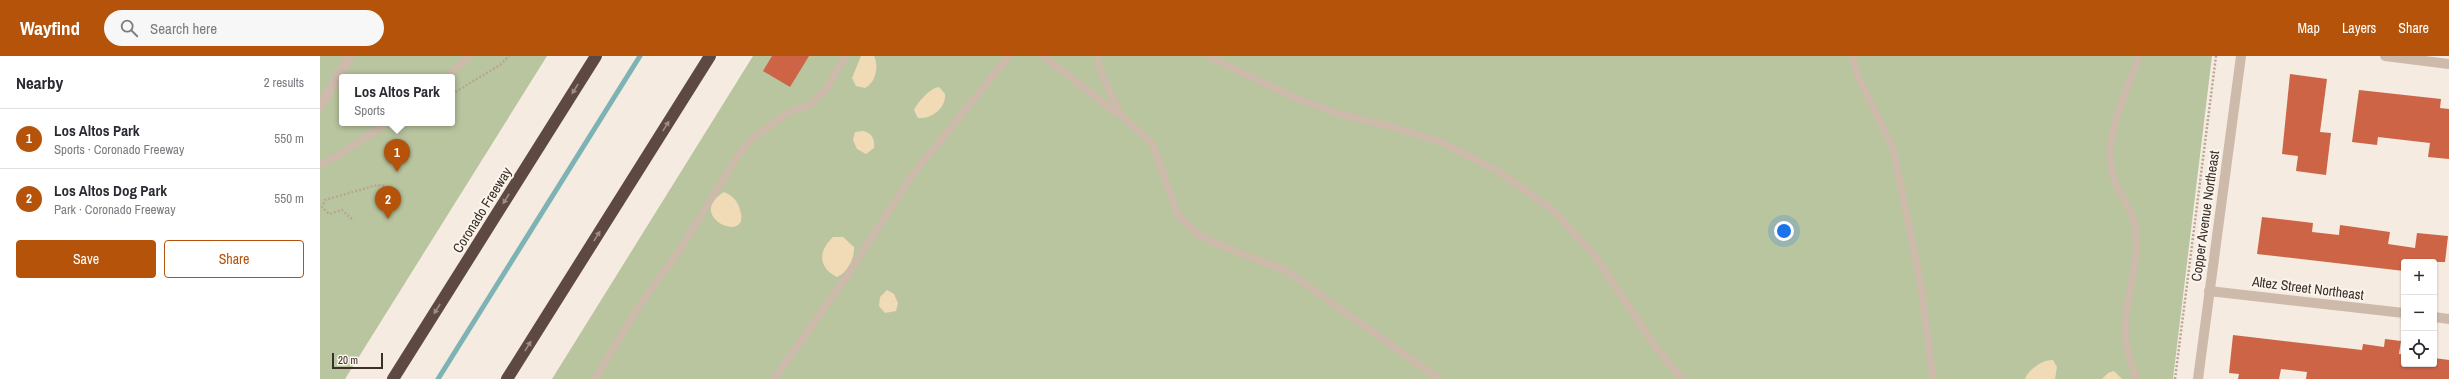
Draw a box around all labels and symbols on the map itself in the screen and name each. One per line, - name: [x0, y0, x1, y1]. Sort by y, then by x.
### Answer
- one-way arrow: [572, 83, 579, 95]
- one-way arrow: [662, 121, 670, 131]
- pin: 1: [384, 139, 410, 172]
- street label: Copper Avenue Northeast: [2187, 149, 2223, 283]
- street label: Coronado Freeway: [449, 164, 516, 256]
- pin: 2: [375, 186, 401, 219]
- one-way arrow: [502, 194, 510, 204]
- your location: [1774, 221, 1794, 241]
- one-way arrow: [593, 231, 601, 241]
- street label: Altez Street Northeast: [2250, 272, 2365, 304]
- one-way arrow: [433, 304, 441, 314]
- one-way arrow: [524, 340, 531, 352]
- scale bar: [332, 351, 383, 370]

